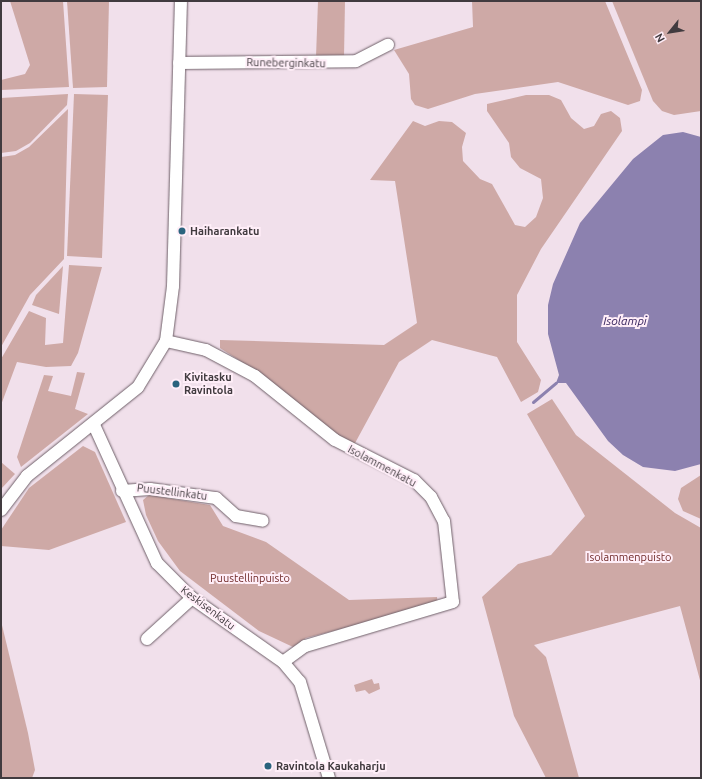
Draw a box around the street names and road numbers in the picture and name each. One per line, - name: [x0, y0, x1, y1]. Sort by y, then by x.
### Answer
- street label: Runeberginkatu: [246, 56, 326, 70]
- street label: Isolammenkatu: [345, 442, 419, 490]
- street label: Puustellinkatu: [136, 481, 208, 503]
- street label: Keskisenkatu: [178, 583, 238, 633]

